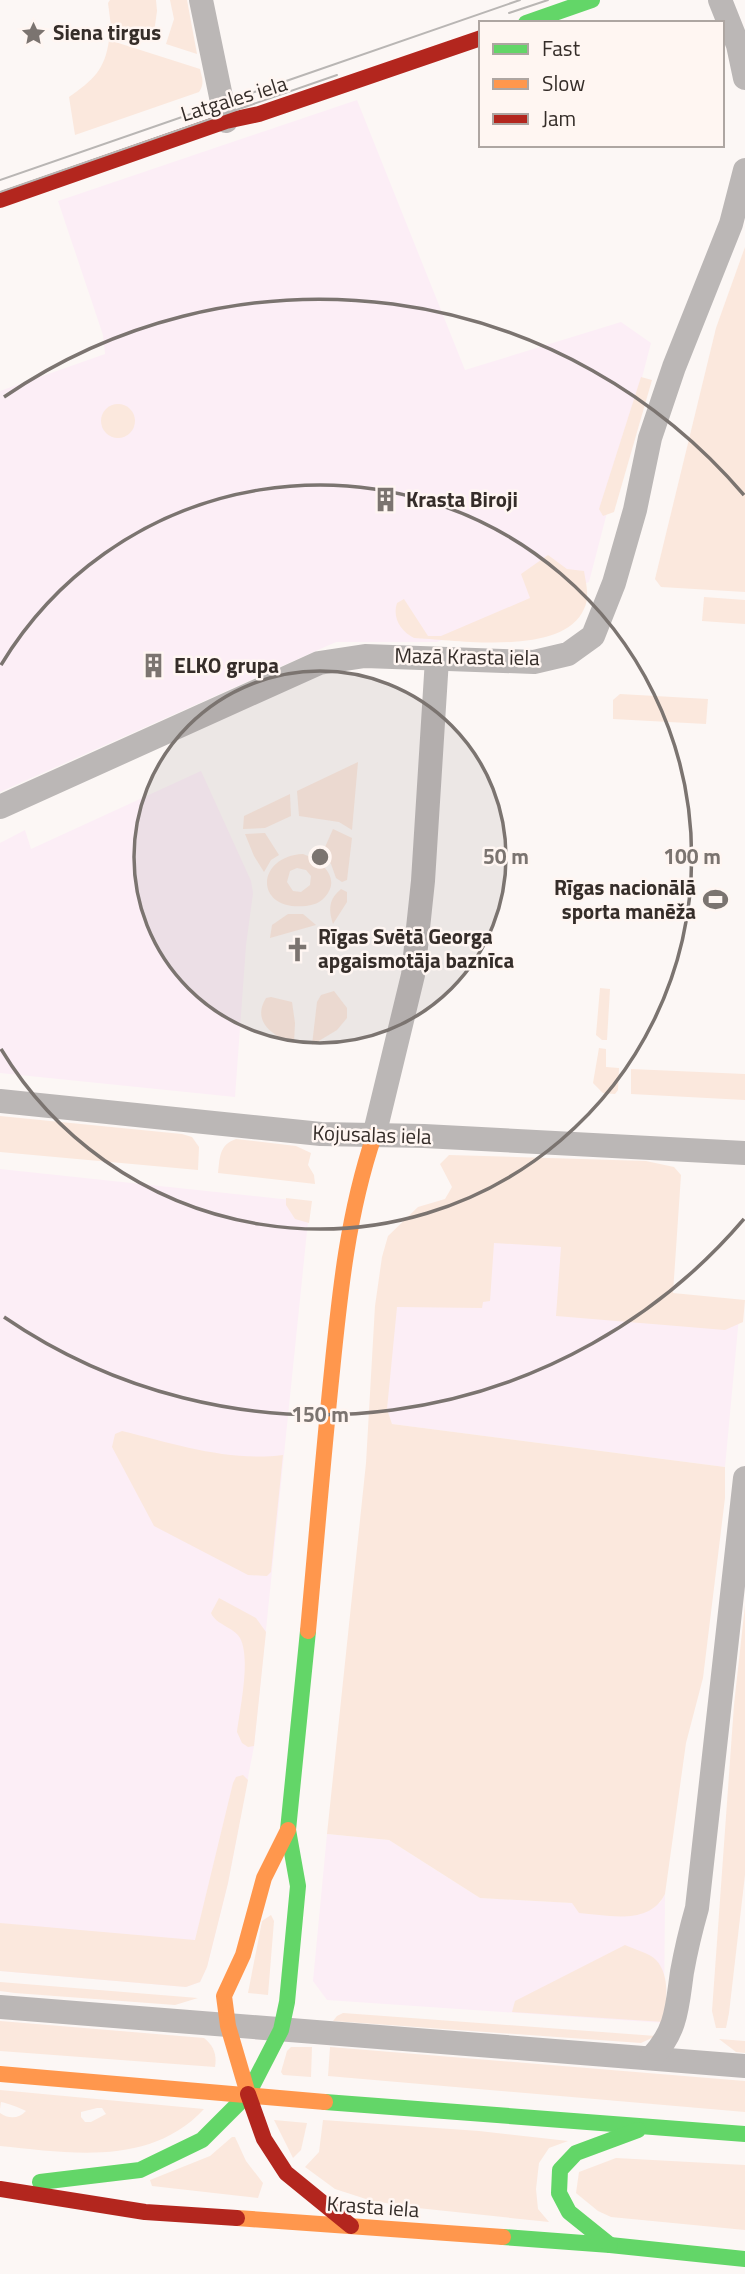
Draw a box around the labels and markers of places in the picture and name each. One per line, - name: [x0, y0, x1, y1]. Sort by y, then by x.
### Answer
- place label: Siena tirgus: [53, 16, 161, 48]
- place icon: Siena tirgus: [19, 19, 47, 47]
- place label: Krasta Biroji: [406, 483, 518, 515]
- building icon: Krasta Biroji: [372, 486, 400, 514]
- place label: ELKO grupa: [174, 649, 279, 681]
- building icon: ELKO grupa: [140, 652, 168, 680]
- centre of rings: [308, 845, 332, 869]
- place label: Rīgas nacionālā sporta manēža: [554, 871, 696, 927]
- sports icon: Rīgas nacionālā sporta manēža: [702, 886, 730, 914]
- place label: Rīgas Svētā Georga apgaismotāja baznīca: [318, 920, 514, 976]
- church icon: Rīgas Svētā Georga apgaismotāja baznīca: [284, 935, 312, 963]

